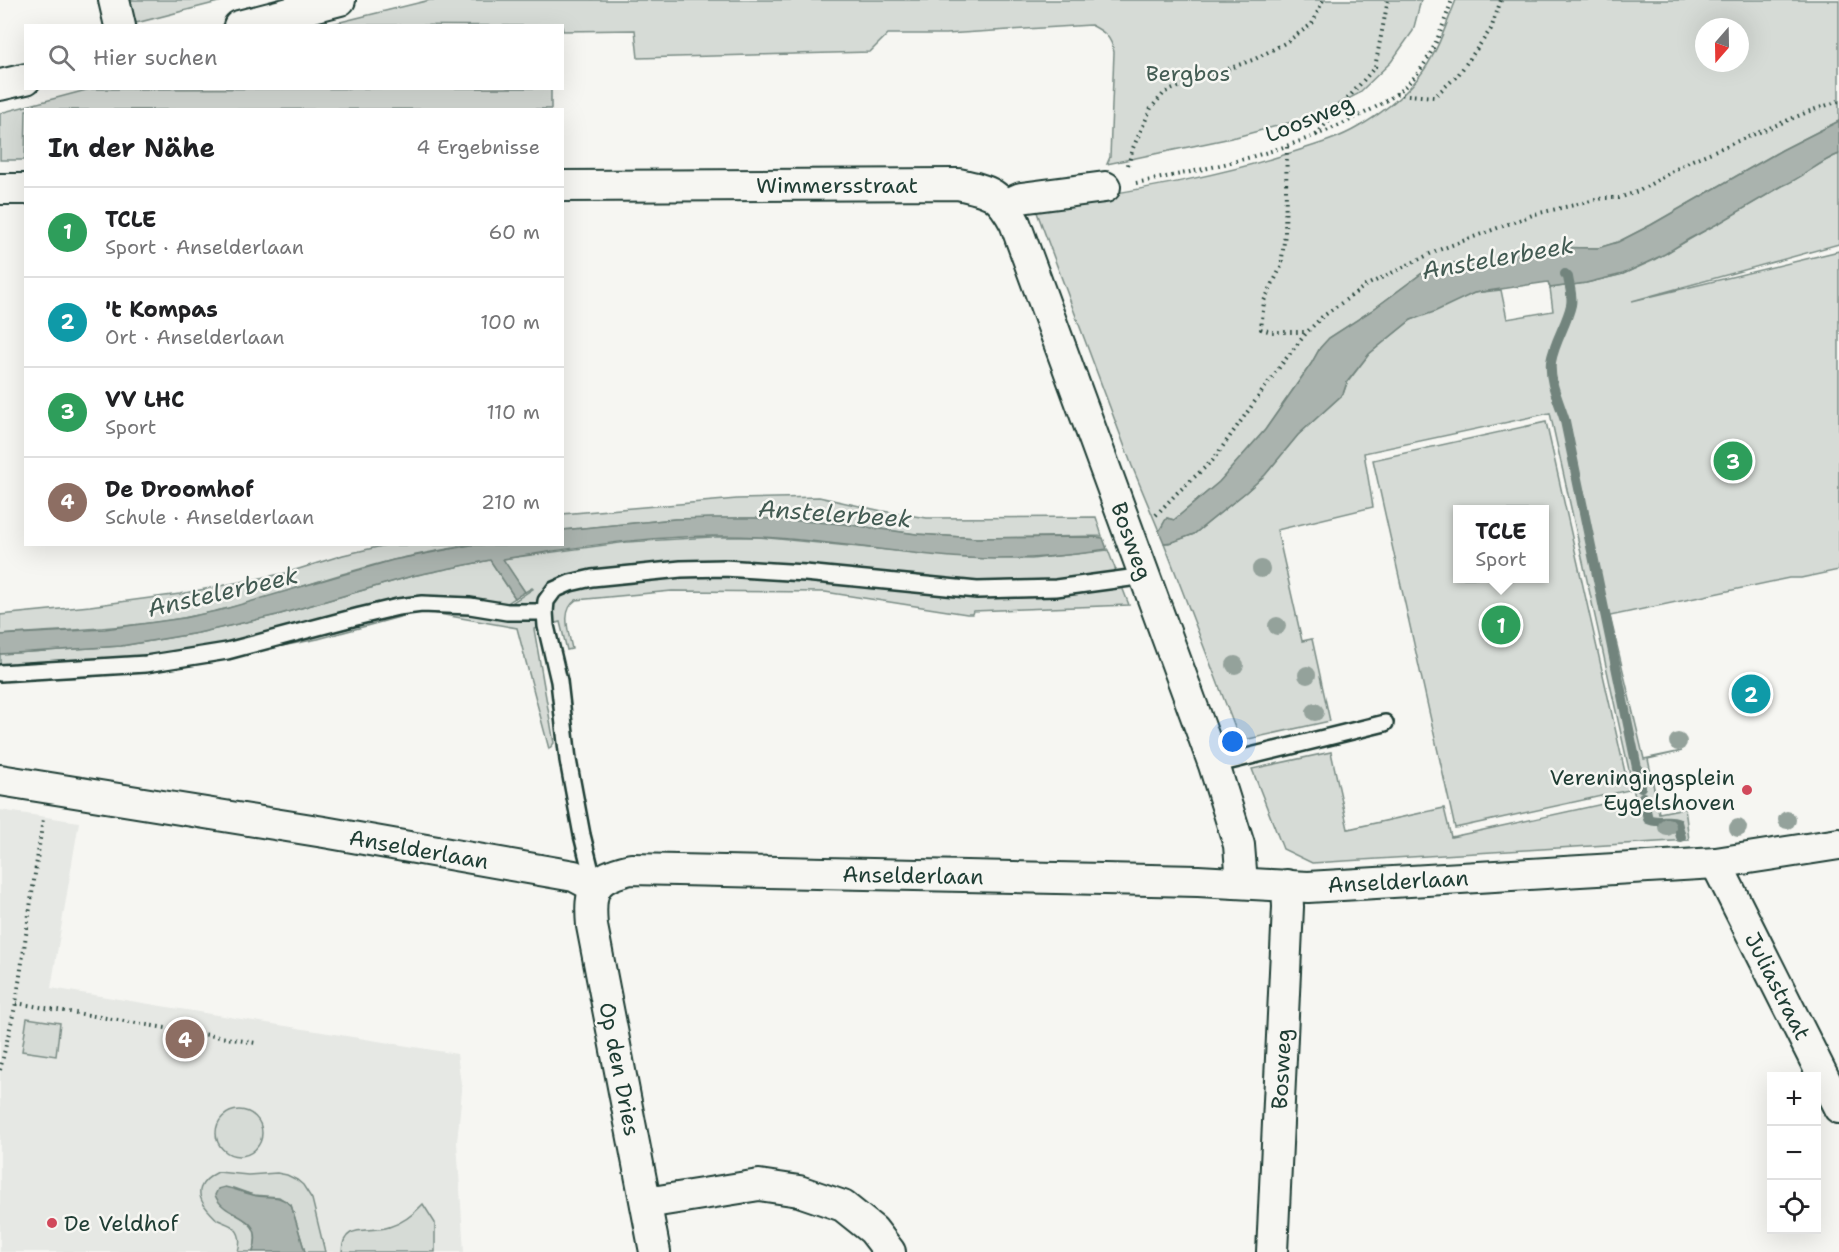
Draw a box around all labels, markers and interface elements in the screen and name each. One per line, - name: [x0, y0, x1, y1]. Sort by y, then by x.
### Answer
- north arrow: [1695, 18, 1749, 72]
- search box: [24, 24, 564, 90]
- icon: search: [45, 41, 78, 74]
- text: Hier suchen: [93, 43, 218, 72]
- park label: Bergbos: [1146, 59, 1230, 88]
- street label: Loosweg: [1261, 88, 1358, 149]
- text: In der Nähe: [48, 130, 215, 165]
- text: 4 Ergebnisse: [416, 134, 540, 160]
- street label: Wimmersstraat: [756, 171, 918, 200]
- text: TCLE: [105, 205, 156, 234]
- text: 1: [63, 219, 72, 245]
- text: 60 m: [488, 219, 540, 245]
- water label: Anstelerbeek: [1419, 229, 1577, 287]
- text: Sport · Anselderlaan: [105, 234, 304, 260]
- text: 't Kompas: [105, 295, 218, 324]
- text: 2: [61, 309, 75, 335]
- text: 100 m: [480, 309, 540, 335]
- text: Ort · Anselderlaan: [105, 324, 284, 350]
- text: VV LHC: [105, 385, 185, 414]
- text: 3: [61, 399, 75, 425]
- text: 110 m: [486, 399, 540, 425]
- text: Sport: [105, 414, 156, 440]
- pin: 3: [1714, 438, 1752, 484]
- text: De Droomhof: [105, 475, 254, 504]
- text: 4: [61, 489, 75, 515]
- text: 210 m: [481, 489, 540, 515]
- water label: Anstelerbeek: [757, 493, 913, 535]
- street label: Bosweg: [1104, 498, 1159, 584]
- text: Schule · Anselderlaan: [105, 504, 314, 530]
- popup: [1453, 505, 1549, 583]
- text: TCLE: [1475, 517, 1527, 546]
- text: Sport: [1475, 546, 1527, 572]
- water label: Anstelerbeek: [144, 559, 302, 625]
- pin: 1: [1482, 602, 1520, 648]
- pin: 2: [1732, 672, 1770, 716]
- your location: [1218, 727, 1247, 756]
- place label: Vereningingsplein Eygelshoven: [1549, 763, 1735, 817]
- marker: Vereningingsplein Eygelshoven: [1740, 783, 1754, 797]
- street label: Anselderlaan: [347, 823, 491, 876]
- street label: Anselderlaan: [842, 860, 984, 891]
- street label: Anselderlaan: [1327, 863, 1469, 900]
- street label: Juliastraat: [1738, 927, 1817, 1045]
- street label: Op den Dries: [592, 1000, 647, 1138]
- pin: 4: [166, 1016, 204, 1062]
- street label: Bosweg: [1265, 1028, 1298, 1110]
- map controls: [1767, 1072, 1821, 1234]
- button: +: [1767, 1072, 1821, 1126]
- button: −: [1767, 1126, 1821, 1180]
- button: locate: [1767, 1180, 1821, 1234]
- place label: De Veldhof: [64, 1209, 179, 1238]
- marker: De Veldhof: [45, 1216, 59, 1230]

